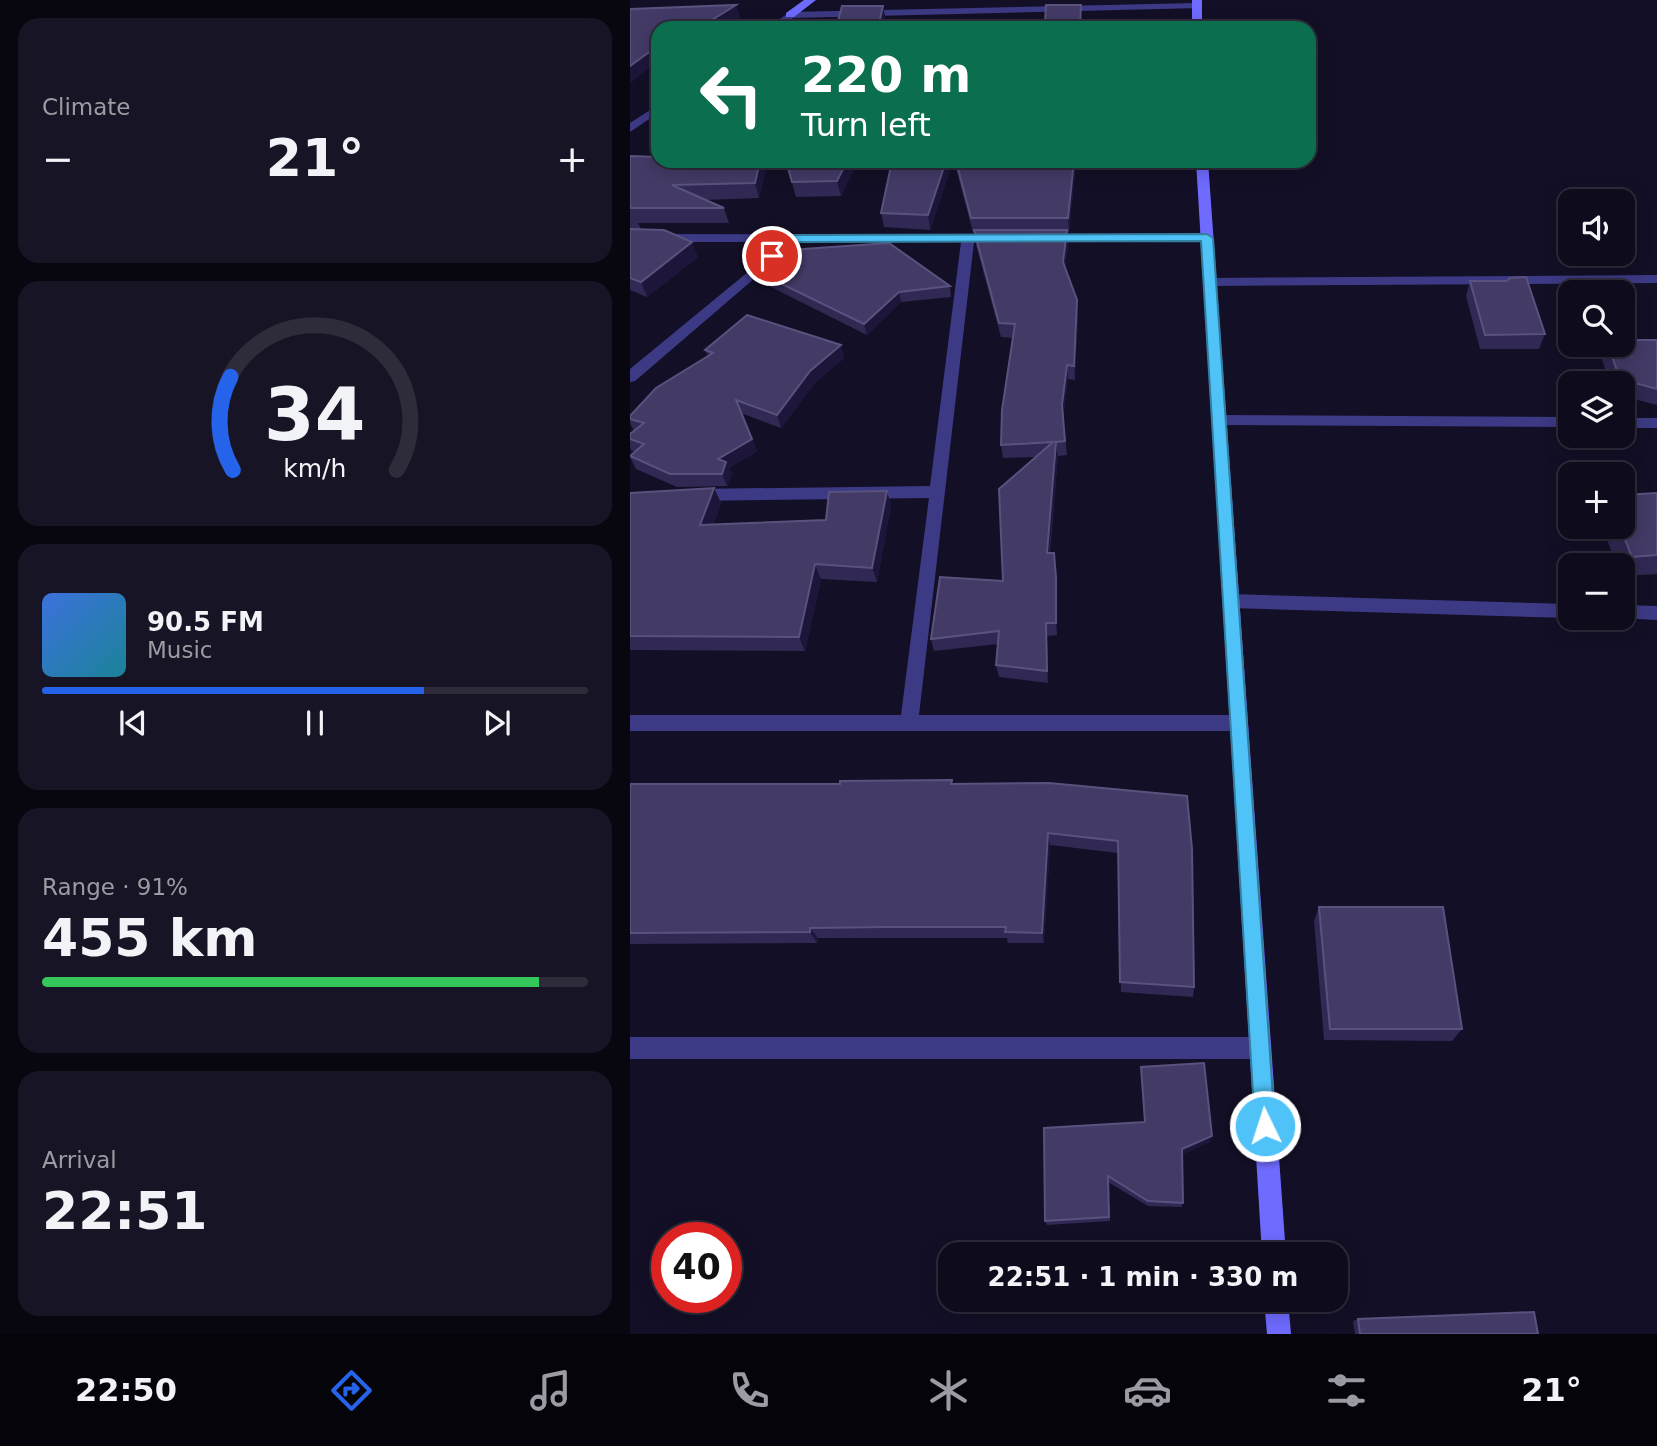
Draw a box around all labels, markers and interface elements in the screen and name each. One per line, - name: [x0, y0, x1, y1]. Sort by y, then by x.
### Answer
- text: 220 m: [801, 47, 971, 104]
- icon: left: [686, 49, 777, 140]
- text: Climate: [42, 94, 131, 120]
- text: Turn left: [801, 106, 931, 144]
- text: 21°: [266, 128, 364, 188]
- text: −: [42, 137, 74, 181]
- text: +: [556, 137, 588, 181]
- map controls: [1558, 189, 1635, 630]
- button: sound: [1558, 189, 1635, 266]
- pin: [742, 226, 802, 286]
- icon: arrive: [753, 237, 791, 275]
- button: search: [1558, 280, 1635, 357]
- button: layers: [1558, 371, 1635, 448]
- text: 34: [264, 372, 366, 457]
- text: km/h: [283, 454, 347, 483]
- button: +: [1558, 462, 1635, 539]
- button: −: [1558, 553, 1635, 630]
- text: 90.5 FM: [147, 607, 264, 637]
- text: Music: [147, 637, 212, 663]
- icon: previous: [114, 704, 152, 742]
- icon: pause: [296, 704, 334, 742]
- icon: next: [478, 704, 516, 742]
- text: Range · 91%: [42, 874, 188, 900]
- text: 455 km: [42, 908, 257, 968]
- position arrow: [1228, 1089, 1302, 1163]
- text: Arrival: [42, 1147, 117, 1173]
- text: 22:51: [42, 1181, 208, 1241]
- speed limit sign: 40: [651, 1222, 742, 1313]
- text: 22:51 · 1 min · 330 m: [988, 1262, 1298, 1292]
- icon: directions: [327, 1366, 376, 1415]
- icon: music: [526, 1366, 575, 1415]
- icon: phone: [725, 1366, 774, 1415]
- icon: climate: [924, 1366, 973, 1415]
- icon: car: [1123, 1366, 1172, 1415]
- icon: filters: [1322, 1366, 1371, 1415]
- text: 22:50: [75, 1371, 177, 1409]
- text: 21°: [1521, 1371, 1582, 1409]

